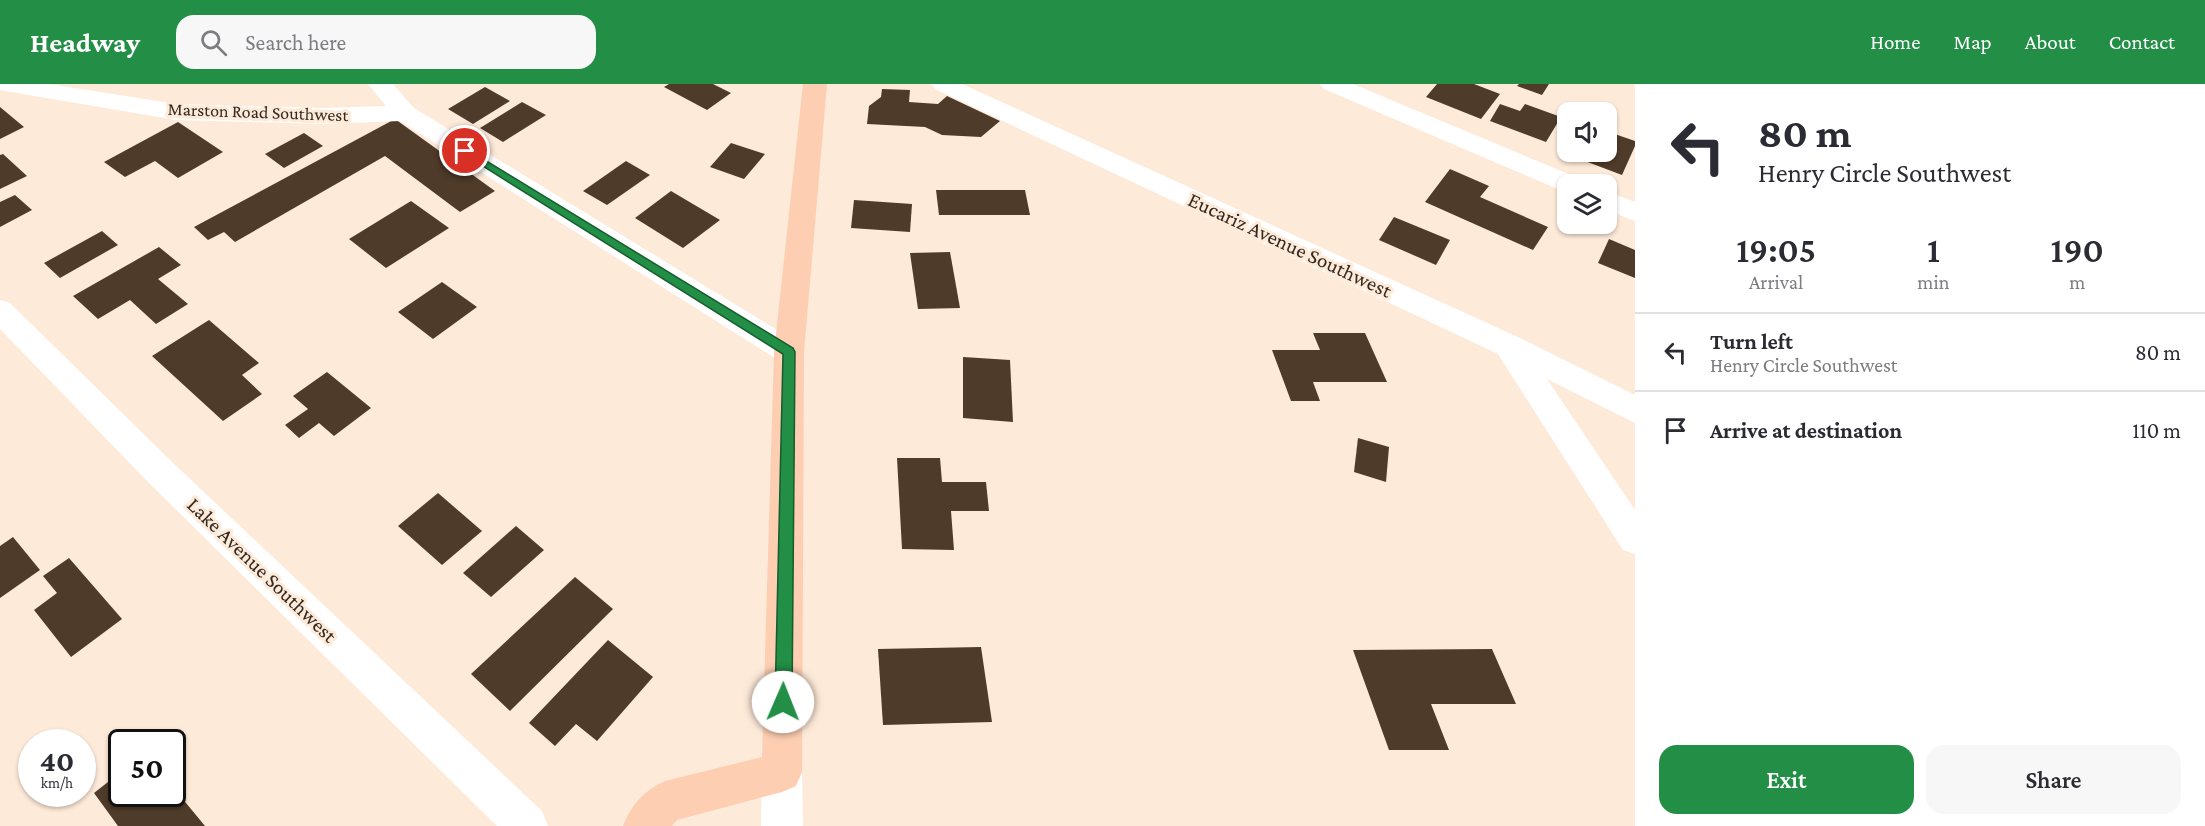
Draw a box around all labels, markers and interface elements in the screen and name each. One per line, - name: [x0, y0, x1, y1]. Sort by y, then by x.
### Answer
- search box: [176, 15, 596, 69]
- icon: search: [197, 26, 230, 59]
- text: Headway: [30, 27, 140, 58]
- text: Search here: [245, 30, 346, 55]
- text: Home: [1870, 30, 1920, 54]
- text: Map: [1953, 30, 1992, 54]
- text: About: [2025, 30, 2076, 54]
- text: Contact: [2109, 30, 2175, 54]
- street label: Marston Road Southwest: [167, 99, 350, 125]
- map controls: [1557, 102, 1617, 234]
- button: sound: [1557, 102, 1617, 162]
- icon: left: [1659, 108, 1737, 186]
- text: 80 m: [1758, 109, 1852, 156]
- pin: [439, 125, 490, 176]
- icon: arrive: [448, 134, 481, 167]
- text: Henry Circle Southwest: [1758, 158, 2011, 188]
- button: layers: [1557, 174, 1617, 234]
- street label: Eucariz Avenue Southwest: [1184, 187, 1396, 303]
- text: 19:05: [1736, 230, 1816, 270]
- text: 1: [1927, 230, 1940, 270]
- text: 190: [2051, 230, 2104, 270]
- text: Arrival: [1749, 271, 1803, 293]
- text: min: [1917, 271, 1949, 293]
- text: m: [2069, 271, 2085, 293]
- text: Turn left: [1710, 329, 1793, 354]
- icon: left: [1659, 336, 1692, 369]
- text: 80 m: [2135, 340, 2181, 365]
- text: Henry Circle Southwest: [1710, 354, 1897, 376]
- icon: arrive: [1659, 414, 1692, 447]
- text: Arrive at destination: [1710, 418, 1902, 443]
- text: 110 m: [2132, 418, 2181, 443]
- street label: Lake Avenue Southwest: [182, 492, 342, 648]
- position arrow: [751, 670, 815, 734]
- speed limit sign: 50: [108, 729, 186, 807]
- text: 40: [40, 744, 74, 777]
- button: Exit: [1659, 745, 1914, 814]
- button: Share: [1926, 745, 2181, 814]
- text: km/h: [41, 775, 73, 791]

